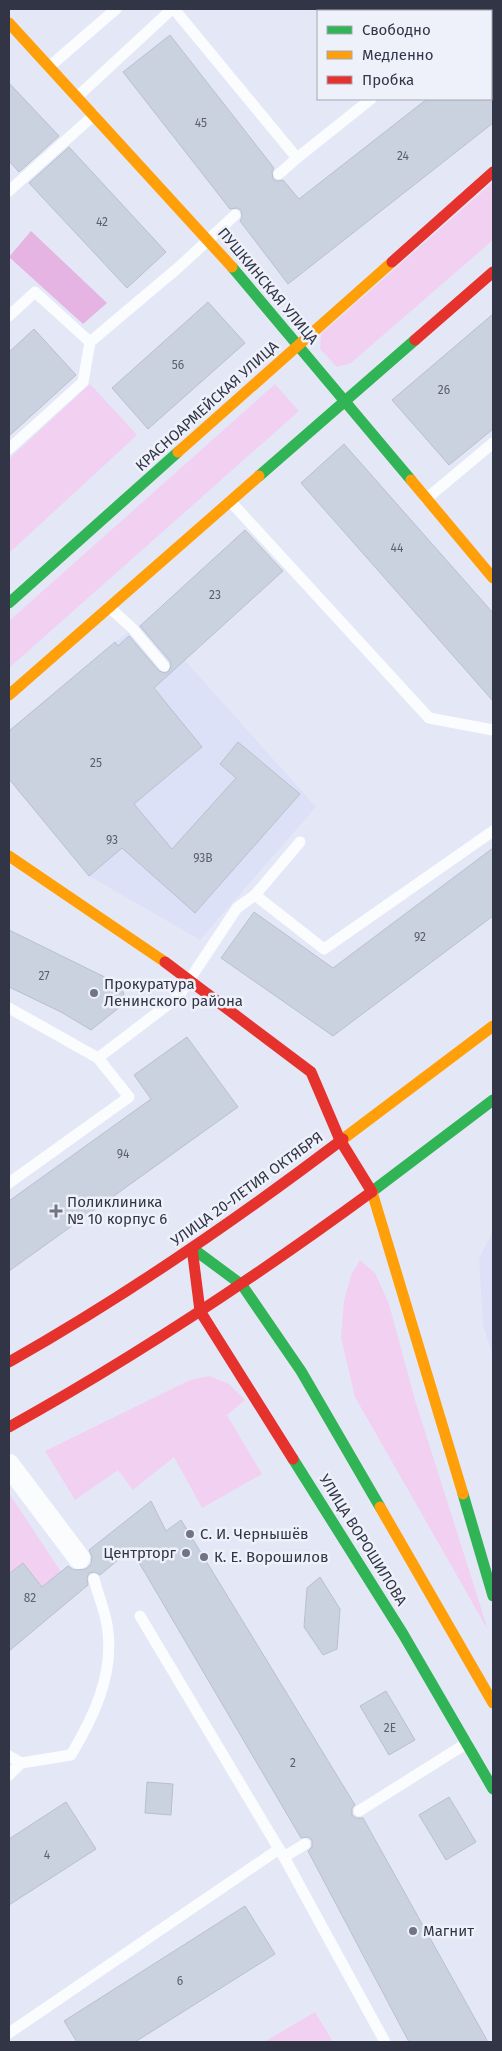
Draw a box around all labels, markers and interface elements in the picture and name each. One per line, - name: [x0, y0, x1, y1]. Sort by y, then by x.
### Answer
- legend: [317, 10, 492, 100]
- text: Свободно: [362, 21, 431, 39]
- text: Медленно: [362, 46, 434, 64]
- text: Пробка: [362, 71, 414, 89]
- house number: 45: [195, 116, 207, 130]
- house number: 24: [397, 149, 410, 163]
- house number: 42: [96, 215, 108, 229]
- street label: ПУШКИНСКАЯ УЛИЦА: [214, 224, 322, 348]
- street label: КРАСНОАРМЕЙСКАЯ УЛИЦА: [132, 337, 282, 475]
- house number: 56: [172, 358, 184, 372]
- house number: 26: [438, 383, 450, 397]
- house number: 44: [391, 541, 404, 555]
- house number: 23: [209, 588, 221, 602]
- house number: 25: [90, 756, 102, 770]
- house number: 93: [106, 833, 118, 847]
- house number: 93В: [193, 851, 213, 865]
- house number: 92: [414, 930, 426, 944]
- house number: 27: [38, 969, 50, 983]
- place label: Прокуратура Ленинского района: [104, 975, 243, 1010]
- marker: Прокуратура Ленинского района: [88, 987, 100, 999]
- street label: УЛИЦА 20-ЛЕТИЯ ОКТЯБРЯ: [168, 1128, 326, 1250]
- house number: 94: [117, 1147, 130, 1161]
- place label: Поликлиника № 10 корпус 6: [67, 1193, 167, 1228]
- marker: Поликлиника № 10 корпус 6: [49, 1204, 63, 1218]
- street label: УЛИЦА ВОРОШИЛОВА: [315, 1471, 411, 1609]
- place label: С. И. Чернышёв: [200, 1525, 309, 1543]
- marker: С. И. Чернышёв: [184, 1528, 196, 1540]
- place label: Центрторг: [103, 1544, 177, 1562]
- marker: Центрторг: [180, 1547, 192, 1559]
- place label: К. Е. Ворошилов: [214, 1548, 328, 1566]
- marker: К. Е. Ворошилов: [198, 1551, 210, 1563]
- house number: 82: [24, 1591, 36, 1605]
- house number: 2Е: [384, 1721, 396, 1735]
- house number: 2: [290, 1756, 296, 1770]
- house number: 4: [44, 1848, 51, 1862]
- place label: Магнит: [423, 1922, 474, 1940]
- marker: Магнит: [407, 1925, 419, 1937]
- house number: 6: [177, 1974, 183, 1988]

